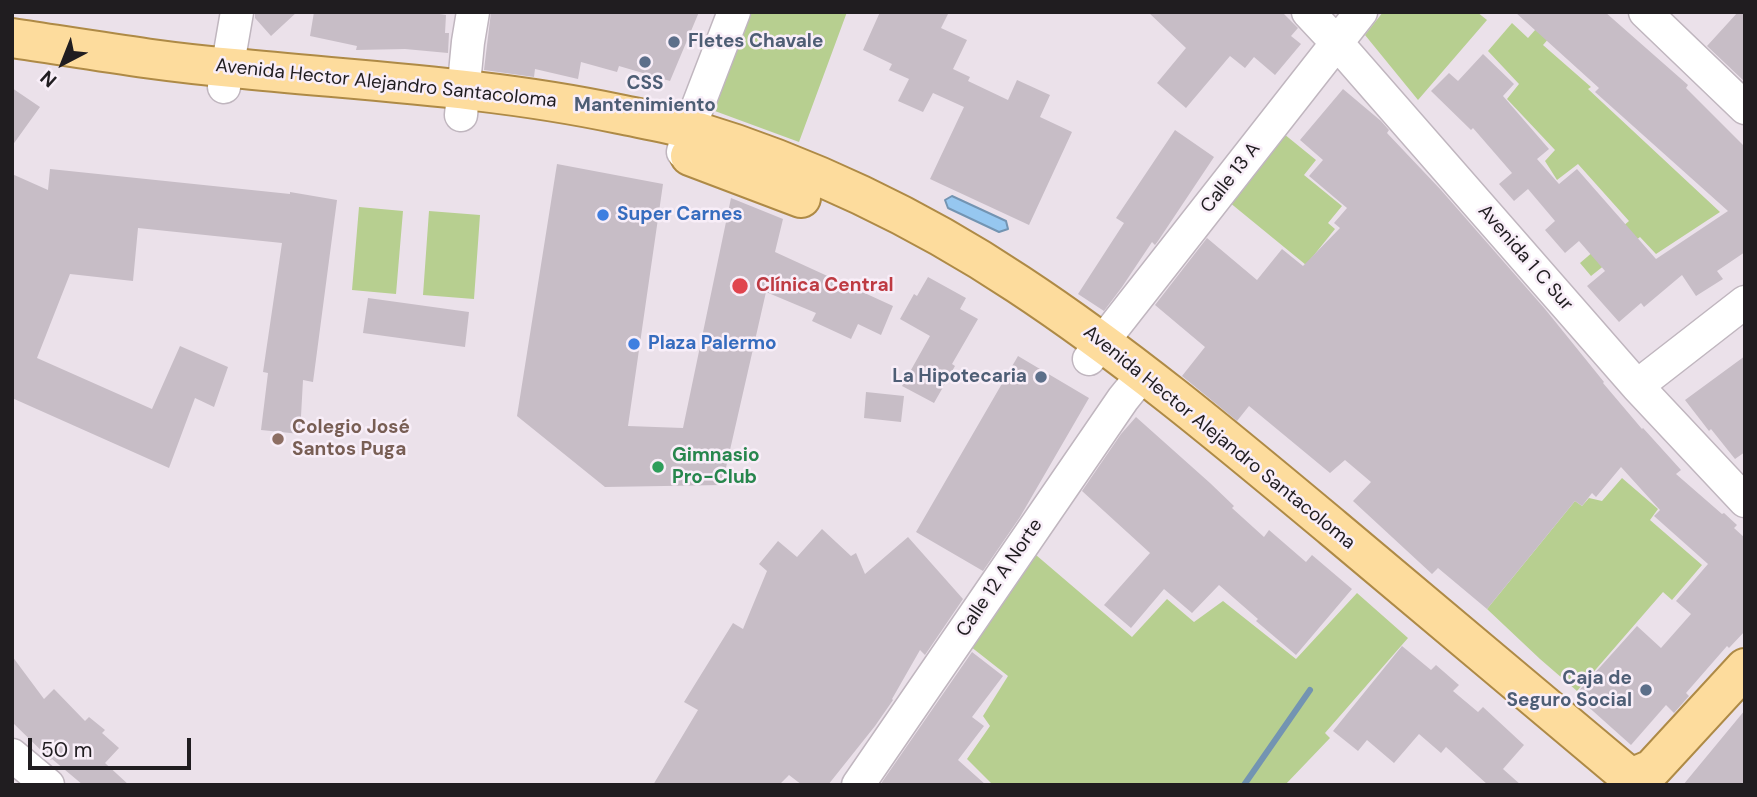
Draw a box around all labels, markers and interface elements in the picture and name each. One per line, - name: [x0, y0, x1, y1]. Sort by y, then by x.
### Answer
- north arrow: [28, 28, 98, 98]
- place label: Fletes Chavale: [688, 31, 823, 53]
- marker: Fletes Chavale: [666, 34, 682, 50]
- marker: CSS Mantenimiento: [637, 54, 653, 70]
- street label: Avenida Hector Alejandro Santacoloma: [214, 55, 558, 113]
- text: N: [35, 65, 62, 93]
- place label: CSS Mantenimiento: [574, 73, 716, 117]
- street label: Calle 13 A: [1196, 138, 1266, 218]
- street label: Avenida 1 C Sur: [1473, 200, 1577, 316]
- place label: Super Carnes: [617, 204, 742, 226]
- marker: Super Carnes: [595, 207, 611, 223]
- place label: Clínica Central: [756, 275, 894, 297]
- marker: Clínica Central: [730, 276, 750, 296]
- street label: Avenida Hector Alejandro Santacoloma: [1079, 321, 1359, 555]
- place label: Plaza Palermo: [648, 333, 777, 355]
- marker: Plaza Palermo: [626, 336, 642, 352]
- place label: La Hipotecaria: [892, 366, 1027, 388]
- marker: La Hipotecaria: [1033, 369, 1049, 385]
- place label: Colegio José Santos Puga: [292, 417, 410, 461]
- marker: Colegio José Santos Puga: [270, 431, 286, 447]
- place label: Gimnasio Pro-Club: [672, 445, 760, 489]
- marker: Gimnasio Pro-Club: [650, 459, 666, 475]
- street label: Calle 12 A Norte: [952, 515, 1048, 641]
- place label: Caja de Seguro Social: [1507, 668, 1632, 712]
- marker: Caja de Seguro Social: [1638, 682, 1654, 698]
- scale bar: [32, 724, 194, 768]
- text: 50 m: [41, 736, 92, 764]

